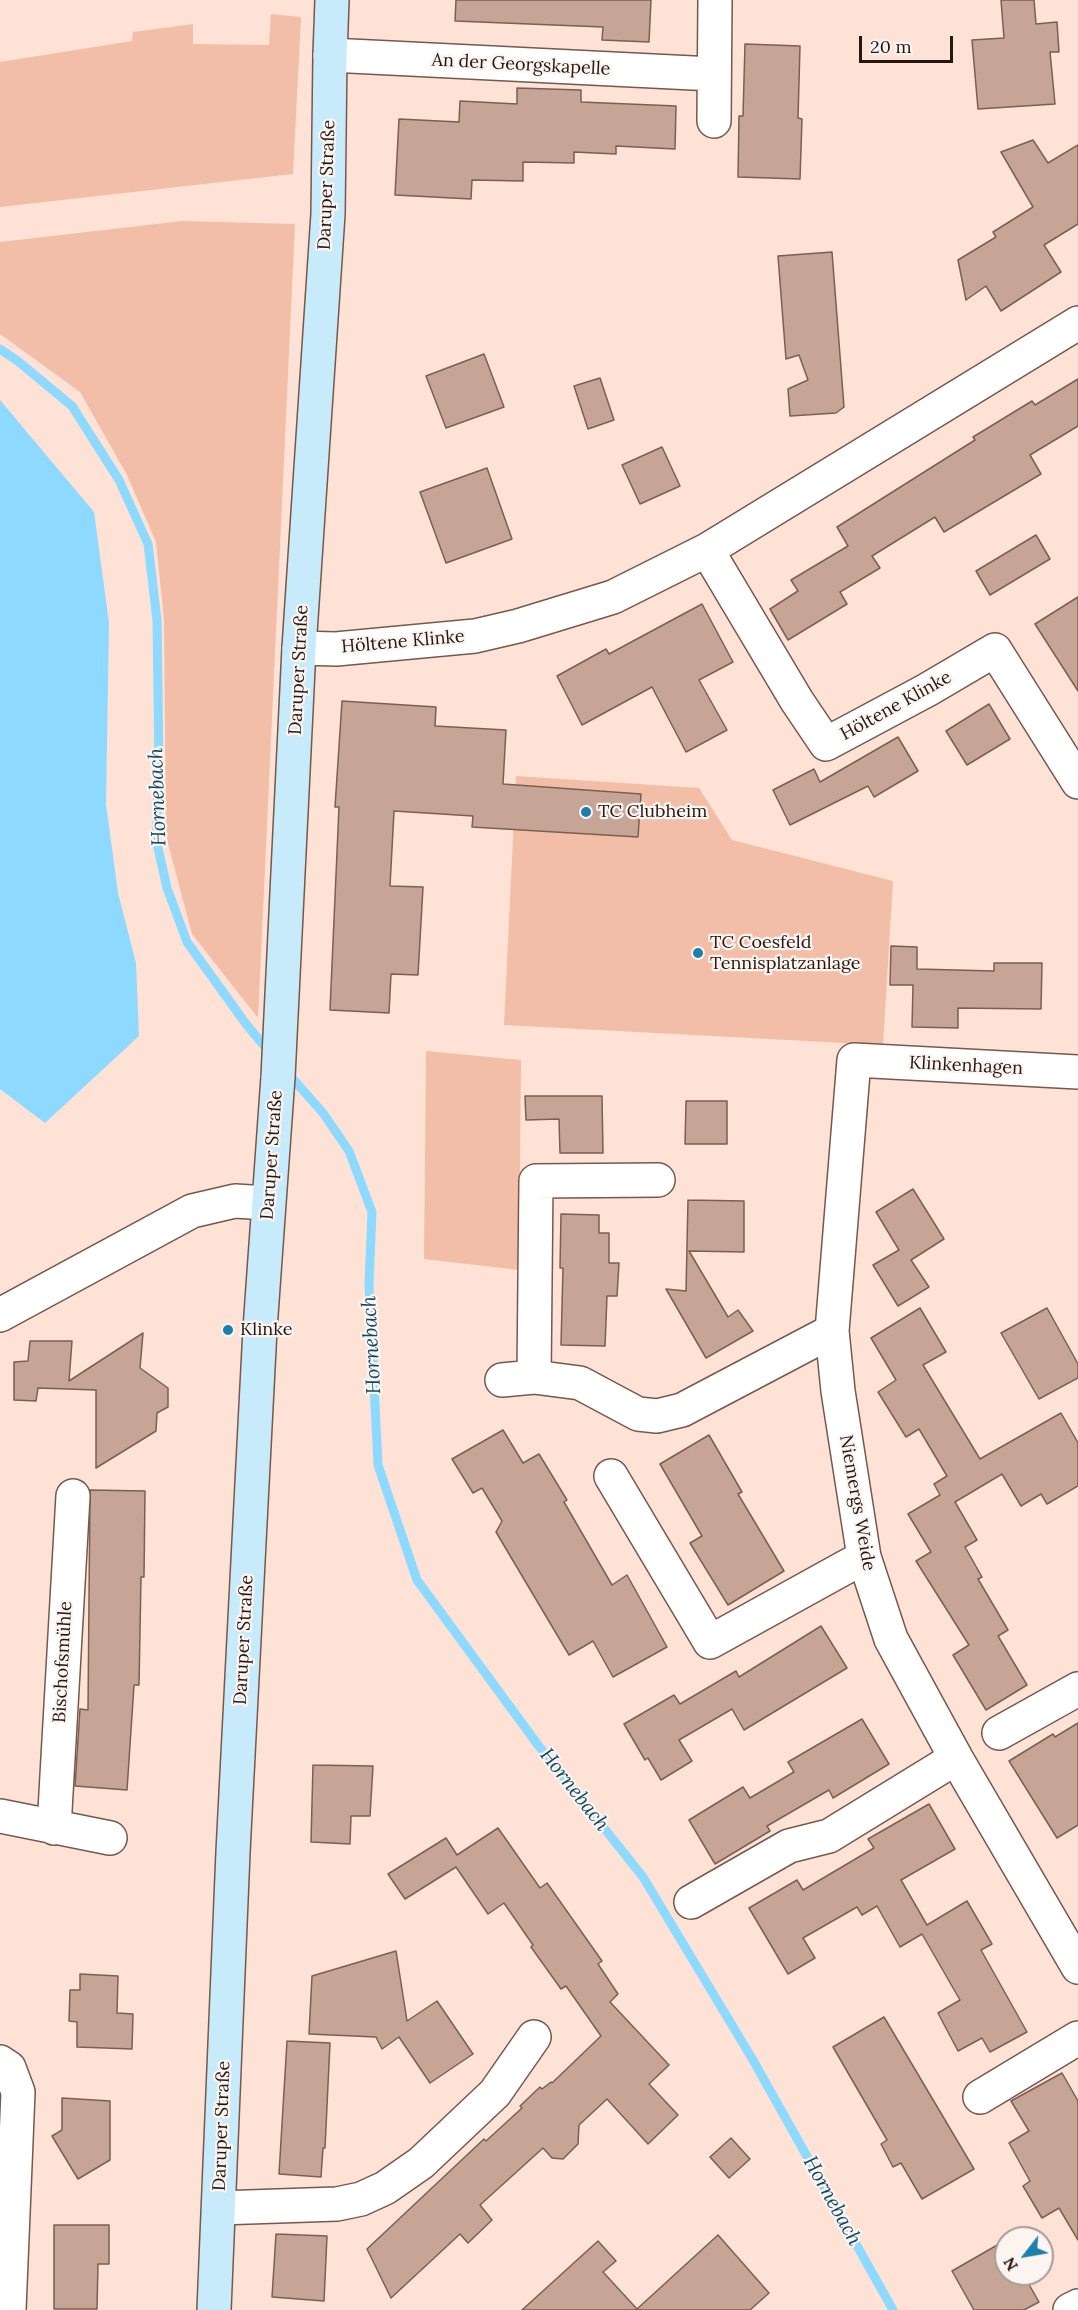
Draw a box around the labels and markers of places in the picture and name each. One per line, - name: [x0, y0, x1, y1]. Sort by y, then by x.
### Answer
- place label: TC Clubheim: [598, 801, 707, 823]
- marker: TC Clubheim: [579, 805, 593, 819]
- place label: TC Coesfeld Tennisplatzanlage: [710, 932, 861, 974]
- marker: TC Coesfeld Tennisplatzanlage: [691, 946, 705, 960]
- place label: Klinke: [240, 1319, 292, 1341]
- marker: Klinke: [221, 1323, 235, 1337]

